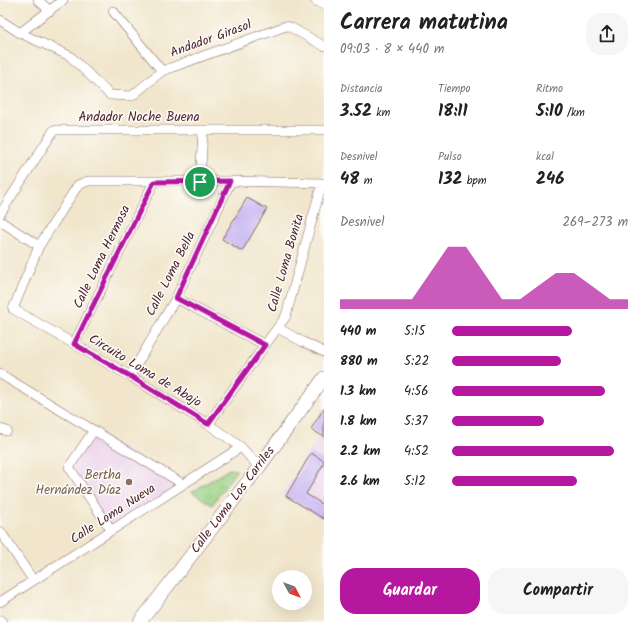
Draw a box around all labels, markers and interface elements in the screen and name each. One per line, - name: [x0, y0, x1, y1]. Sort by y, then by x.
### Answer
- text: Carrera matutina: [340, 6, 508, 41]
- button: share: [586, 13, 628, 55]
- street label: Andador Girasol: [167, 15, 255, 63]
- text: 09:03 · 8 × 440 m: [340, 39, 444, 60]
- text: Distancia: [340, 80, 382, 98]
- text: Tiempo: [438, 80, 470, 98]
- text: Ritmo: [536, 80, 563, 98]
- text: 3.52: [340, 98, 372, 125]
- text: 18:11: [438, 98, 468, 125]
- text: 5:10: [536, 98, 563, 125]
- text: km: [372, 104, 390, 122]
- text: /km: [563, 104, 585, 122]
- street label: Andador Noche Buena: [78, 107, 200, 128]
- text: Desnivel: [340, 148, 378, 166]
- text: Pulso: [438, 148, 462, 166]
- text: kcal: [536, 148, 554, 166]
- pin: [183, 165, 217, 199]
- text: 48: [340, 166, 359, 193]
- text: 132: [438, 166, 462, 193]
- text: 246: [536, 166, 564, 193]
- icon: arrive: [189, 171, 211, 193]
- text: m: [359, 172, 372, 190]
- text: bpm: [462, 172, 487, 190]
- street label: Calle Loma Hermosa: [68, 202, 136, 312]
- street label: Calle Loma Bonita: [262, 211, 310, 315]
- text: Desnivel: [340, 212, 384, 233]
- text: 269–273 m: [562, 212, 628, 233]
- street label: Calle Loma Bella: [141, 228, 201, 320]
- text: 440 m: [340, 321, 377, 342]
- text: 5:15: [404, 321, 425, 342]
- street label: Circuito Loma de Abajo: [84, 329, 206, 413]
- text: 880 m: [340, 351, 378, 372]
- text: 5:22: [404, 351, 429, 372]
- text: 1.3 km: [340, 381, 376, 402]
- text: 4:56: [404, 381, 429, 402]
- text: 1.8 km: [340, 411, 377, 432]
- text: 5:37: [404, 411, 428, 432]
- street label: Calle Loma Los Carriles: [186, 441, 281, 558]
- text: 2.2 km: [340, 441, 380, 462]
- text: 4:52: [404, 441, 429, 462]
- place label: Bertha Hernández Díaz: [36, 465, 121, 501]
- text: 2.6 km: [340, 471, 380, 492]
- text: 5:12: [404, 471, 426, 492]
- marker: Bertha Hernández Díaz: [124, 477, 134, 487]
- street label: Calle Loma Nueva: [66, 478, 160, 550]
- button: Guardar: [340, 568, 480, 614]
- button: Compartir: [488, 568, 628, 614]
- north arrow: [272, 570, 312, 610]
- map controls: [272, 570, 312, 610]

